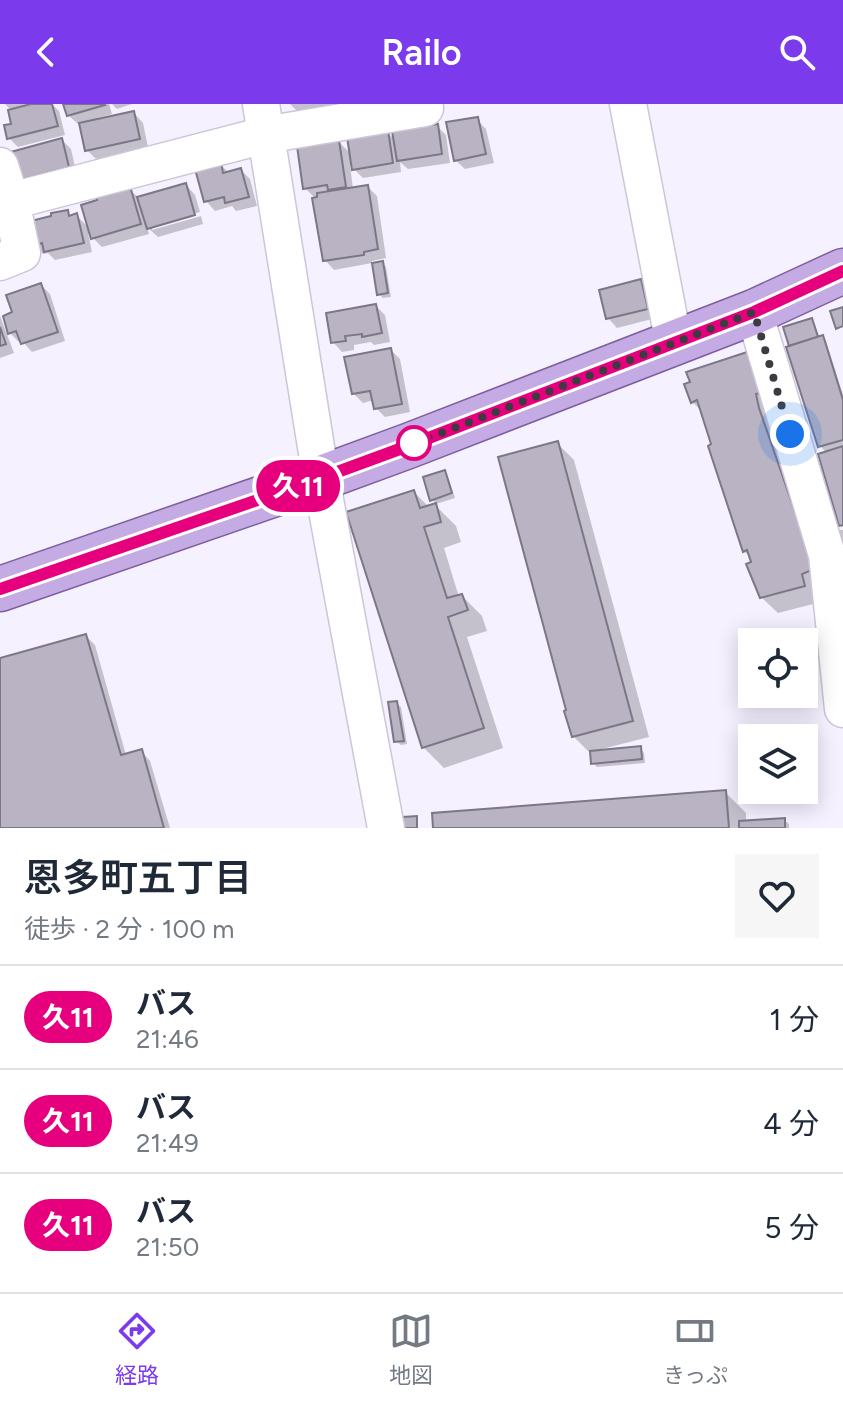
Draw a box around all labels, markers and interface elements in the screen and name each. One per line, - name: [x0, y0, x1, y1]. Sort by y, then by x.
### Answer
- icon: back: [24, 30, 68, 74]
- icon: search: [775, 30, 819, 74]
- text: Railo: [381, 31, 462, 74]
- your location: [770, 414, 810, 454]
- unlabelled marker: [397, 426, 431, 460]
- line badge: 久11: [252, 460, 344, 512]
- text: 久11: [272, 469, 324, 503]
- map controls: [738, 628, 818, 804]
- button: locate: [738, 628, 818, 708]
- button: layers: [738, 724, 818, 804]
- button: heart: [735, 854, 819, 938]
- text: 恩多町五丁目: [24, 855, 252, 901]
- text: 徒歩 · 2 分 · 100 m: [24, 913, 234, 945]
- text: バス: [136, 985, 196, 1022]
- text: 久11: [42, 1000, 94, 1034]
- text: 1 分: [769, 1001, 819, 1038]
- text: 21:46: [136, 1023, 199, 1055]
- text: バス: [136, 1089, 196, 1126]
- text: 久11: [42, 1104, 94, 1138]
- text: 4 分: [763, 1105, 819, 1142]
- text: 21:49: [136, 1127, 199, 1159]
- text: バス: [136, 1193, 196, 1230]
- text: 久11: [42, 1208, 94, 1242]
- text: 5 分: [764, 1209, 819, 1246]
- text: 21:50: [136, 1231, 199, 1263]
- tab: 経路: [115, 1309, 159, 1389]
- tab: 地図: [389, 1309, 433, 1389]
- tab: きっぷ: [663, 1309, 728, 1389]

